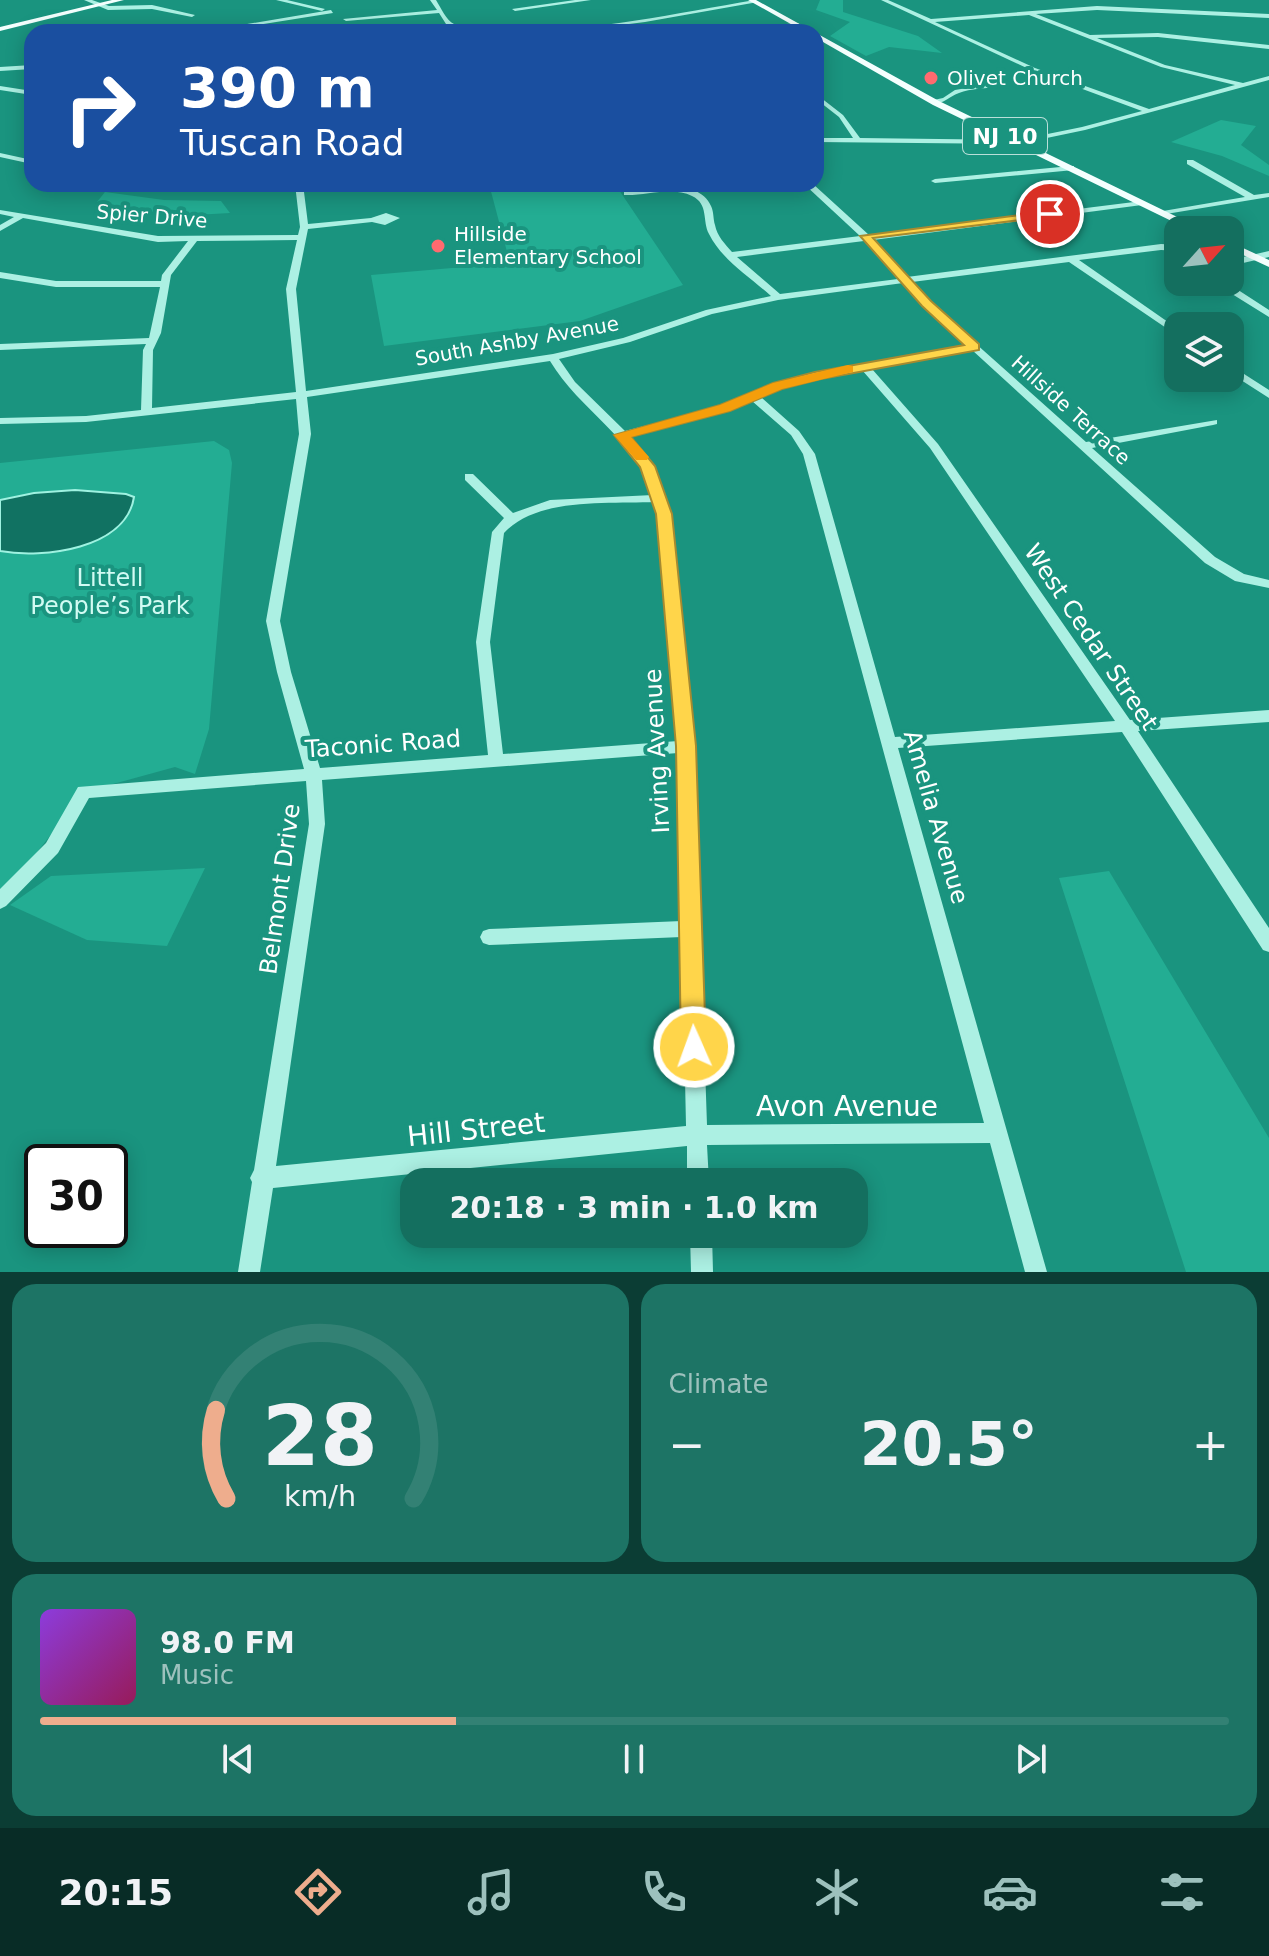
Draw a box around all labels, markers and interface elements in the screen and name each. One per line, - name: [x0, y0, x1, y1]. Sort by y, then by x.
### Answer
- text: 390 m: [180, 55, 375, 120]
- icon: right: [48, 56, 152, 160]
- place label: Olivet Church: [947, 66, 1083, 90]
- marker: Olivet Church: [922, 69, 940, 87]
- road number: NJ 10: [963, 118, 1047, 154]
- text: Tuscan Road: [180, 122, 405, 163]
- pin: [1016, 180, 1084, 248]
- icon: arrive: [1028, 192, 1072, 236]
- street label: Spier Drive: [96, 199, 208, 233]
- north arrow: [1164, 216, 1244, 296]
- map controls: [1164, 216, 1244, 392]
- place label: Hillside Elementary School: [454, 222, 642, 269]
- marker: Hillside Elementary School: [429, 237, 447, 255]
- street label: South Ashby Avenue: [413, 311, 621, 371]
- button: layers: [1164, 312, 1244, 392]
- street label: Hillside Terrace: [1007, 350, 1135, 470]
- street label: West Cedar Street: [1018, 539, 1164, 735]
- park label: Littell People’s Park: [30, 564, 190, 620]
- street label: Irving Avenue: [639, 668, 675, 834]
- street label: Taconic Road: [303, 725, 462, 763]
- street label: Amelia Avenue: [898, 727, 974, 907]
- street label: Belmont Drive: [254, 802, 306, 976]
- position arrow: [652, 1005, 736, 1089]
- street label: Avon Avenue: [756, 1090, 938, 1123]
- street label: Hill Street: [406, 1106, 547, 1153]
- speed limit sign: 30: [24, 1144, 128, 1248]
- text: 20:18 · 3 min · 1.0 km: [449, 1190, 819, 1225]
- text: Climate: [669, 1369, 769, 1399]
- text: 28: [262, 1388, 378, 1485]
- text: 20.5°: [860, 1409, 1038, 1479]
- text: −: [669, 1419, 705, 1470]
- text: +: [1192, 1419, 1229, 1470]
- text: km/h: [284, 1479, 356, 1513]
- text: 98.0 FM: [160, 1625, 295, 1660]
- text: Music: [160, 1660, 234, 1690]
- icon: previous: [216, 1737, 260, 1781]
- icon: pause: [612, 1737, 656, 1781]
- icon: next: [1009, 1737, 1053, 1781]
- icon: directions: [290, 1864, 346, 1920]
- icon: music: [463, 1864, 519, 1920]
- icon: phone: [636, 1864, 692, 1920]
- icon: climate: [809, 1864, 865, 1920]
- icon: car: [982, 1864, 1038, 1920]
- icon: filters: [1154, 1864, 1210, 1920]
- text: 20:15: [58, 1872, 173, 1913]

